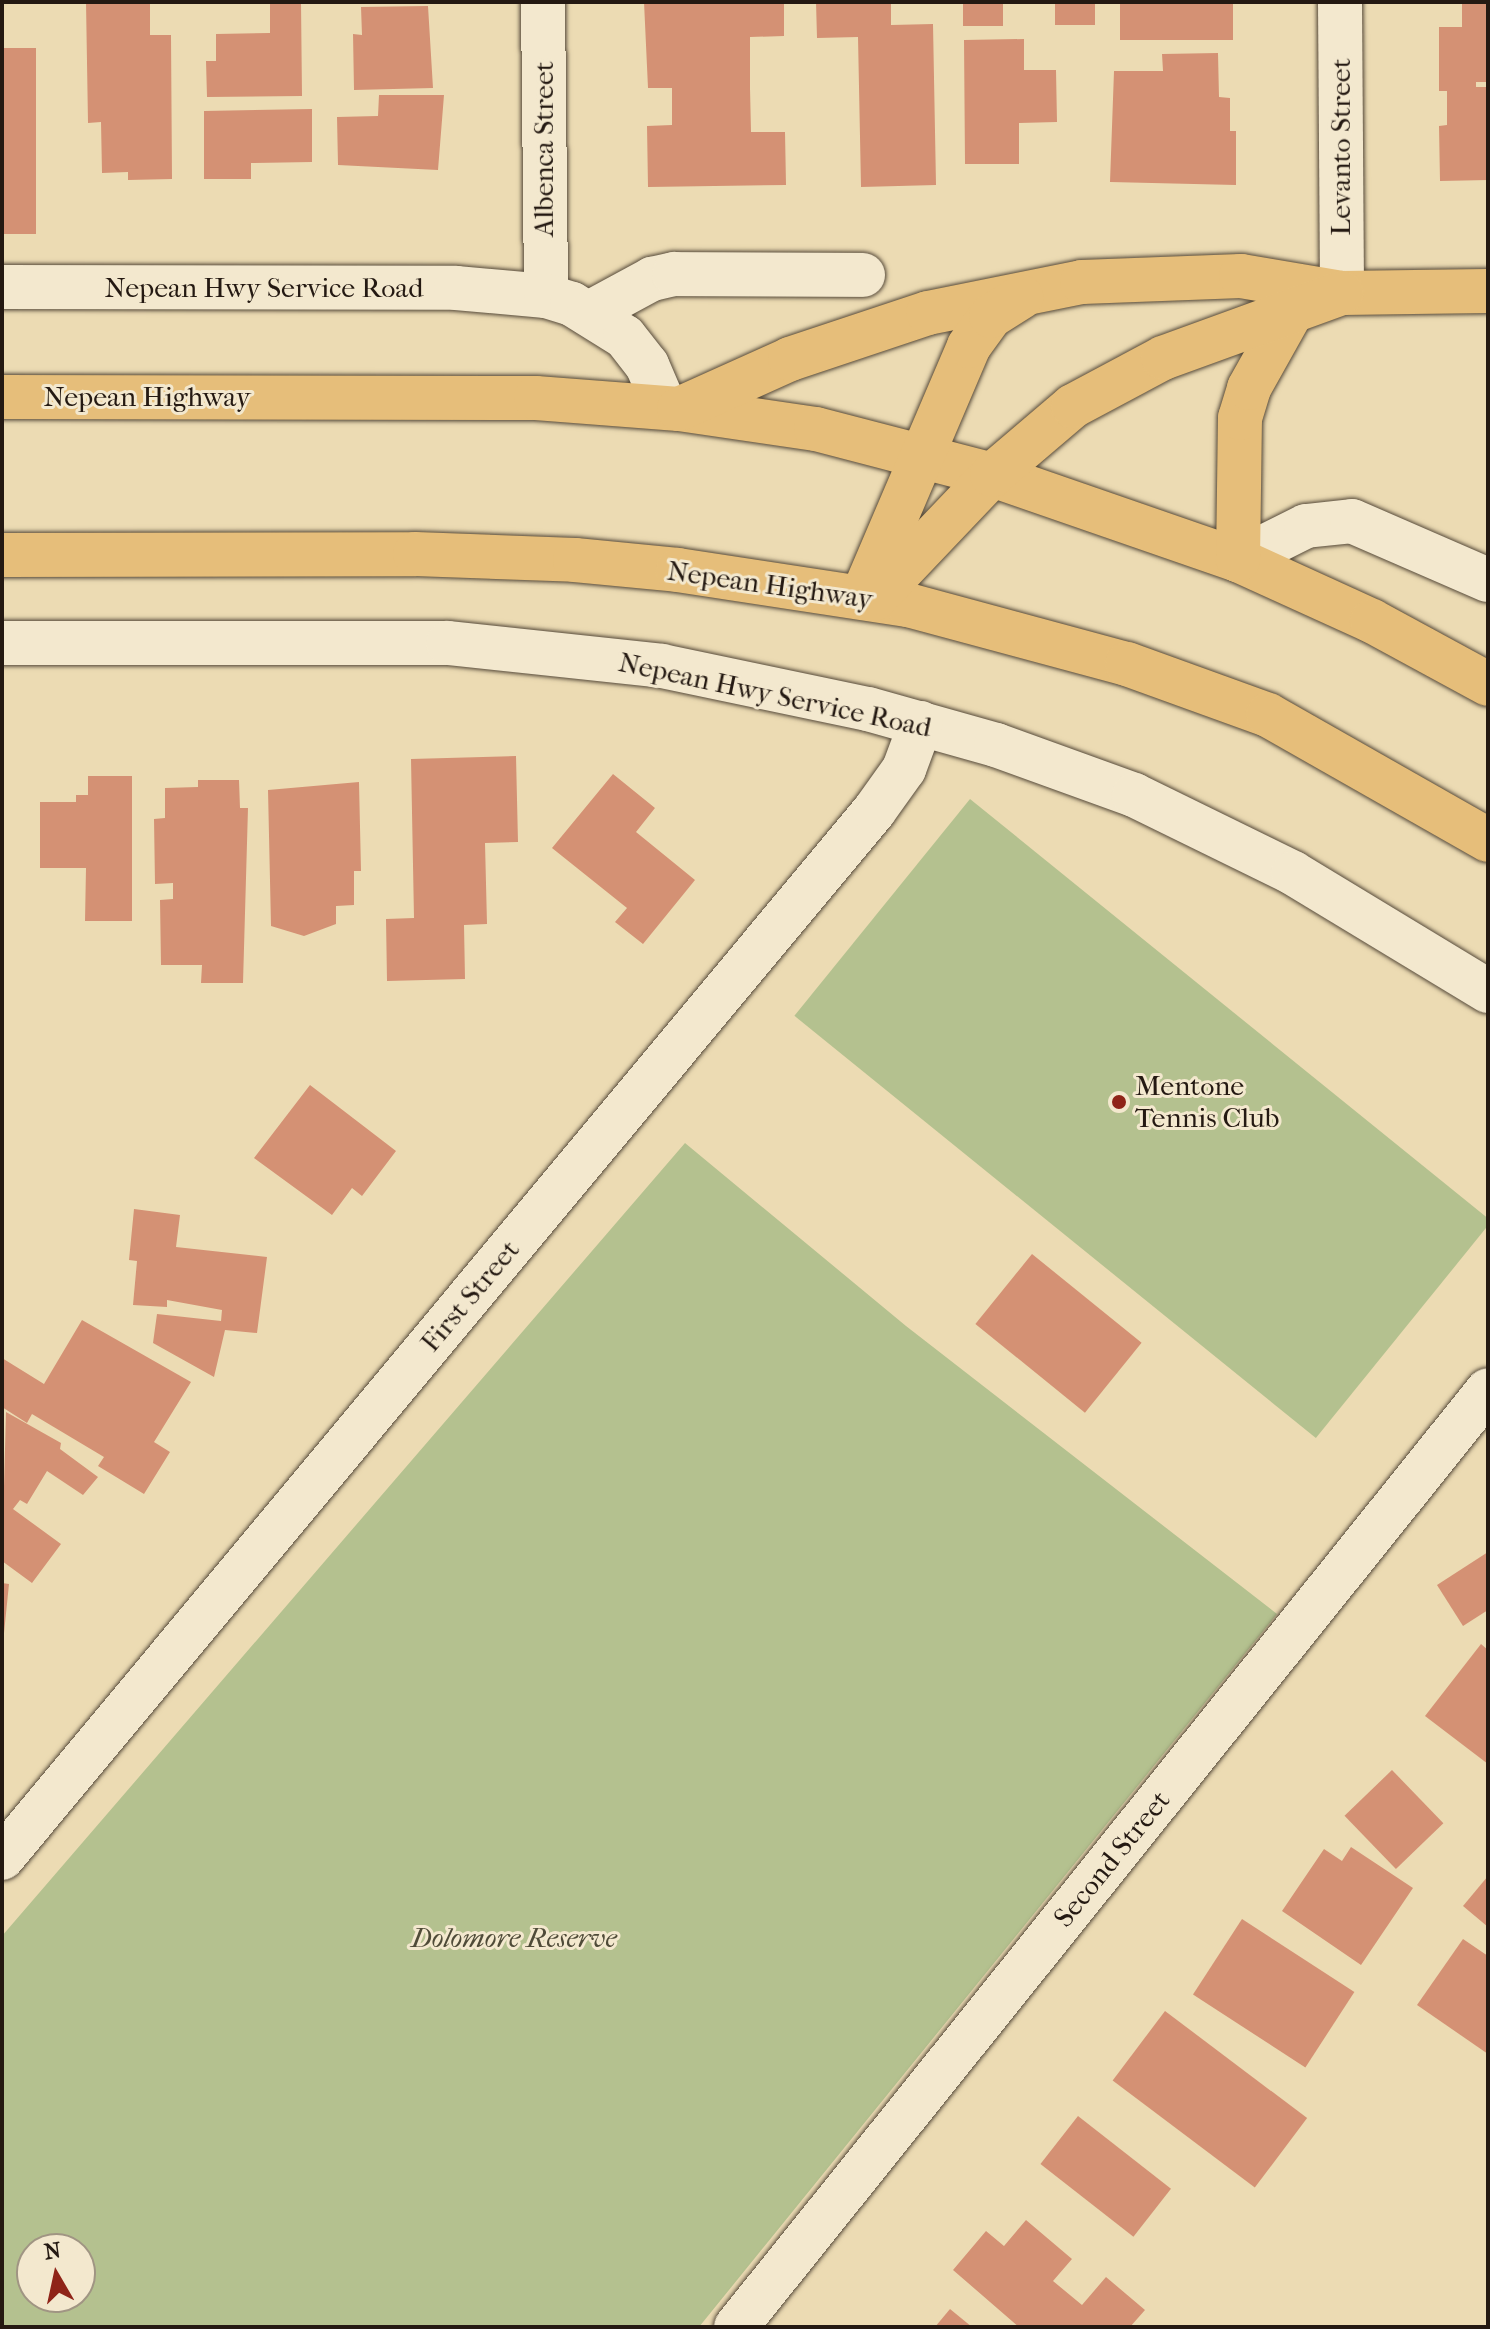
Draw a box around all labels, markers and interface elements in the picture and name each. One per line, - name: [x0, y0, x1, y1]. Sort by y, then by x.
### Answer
- street label: Levanto Street: [1324, 58, 1358, 236]
- street label: Albenca Street: [527, 61, 561, 237]
- street label: Nepean Hwy Service Road: [104, 271, 424, 305]
- street label: Nepean Highway: [43, 380, 251, 414]
- street label: Nepean Highway: [665, 554, 875, 616]
- street label: Nepean Hwy Service Road: [615, 645, 935, 745]
- place label: Mentone Tennis Club: [1135, 1069, 1279, 1135]
- marker: Mentone Tennis Club: [1110, 1093, 1128, 1111]
- street label: First Street: [414, 1233, 526, 1359]
- street label: Second Street: [1047, 1784, 1177, 1934]
- park label: Dolomore Reserve: [411, 1921, 617, 1955]
- north arrow: [16, 2233, 96, 2313]
- text: N: [42, 2237, 63, 2265]

